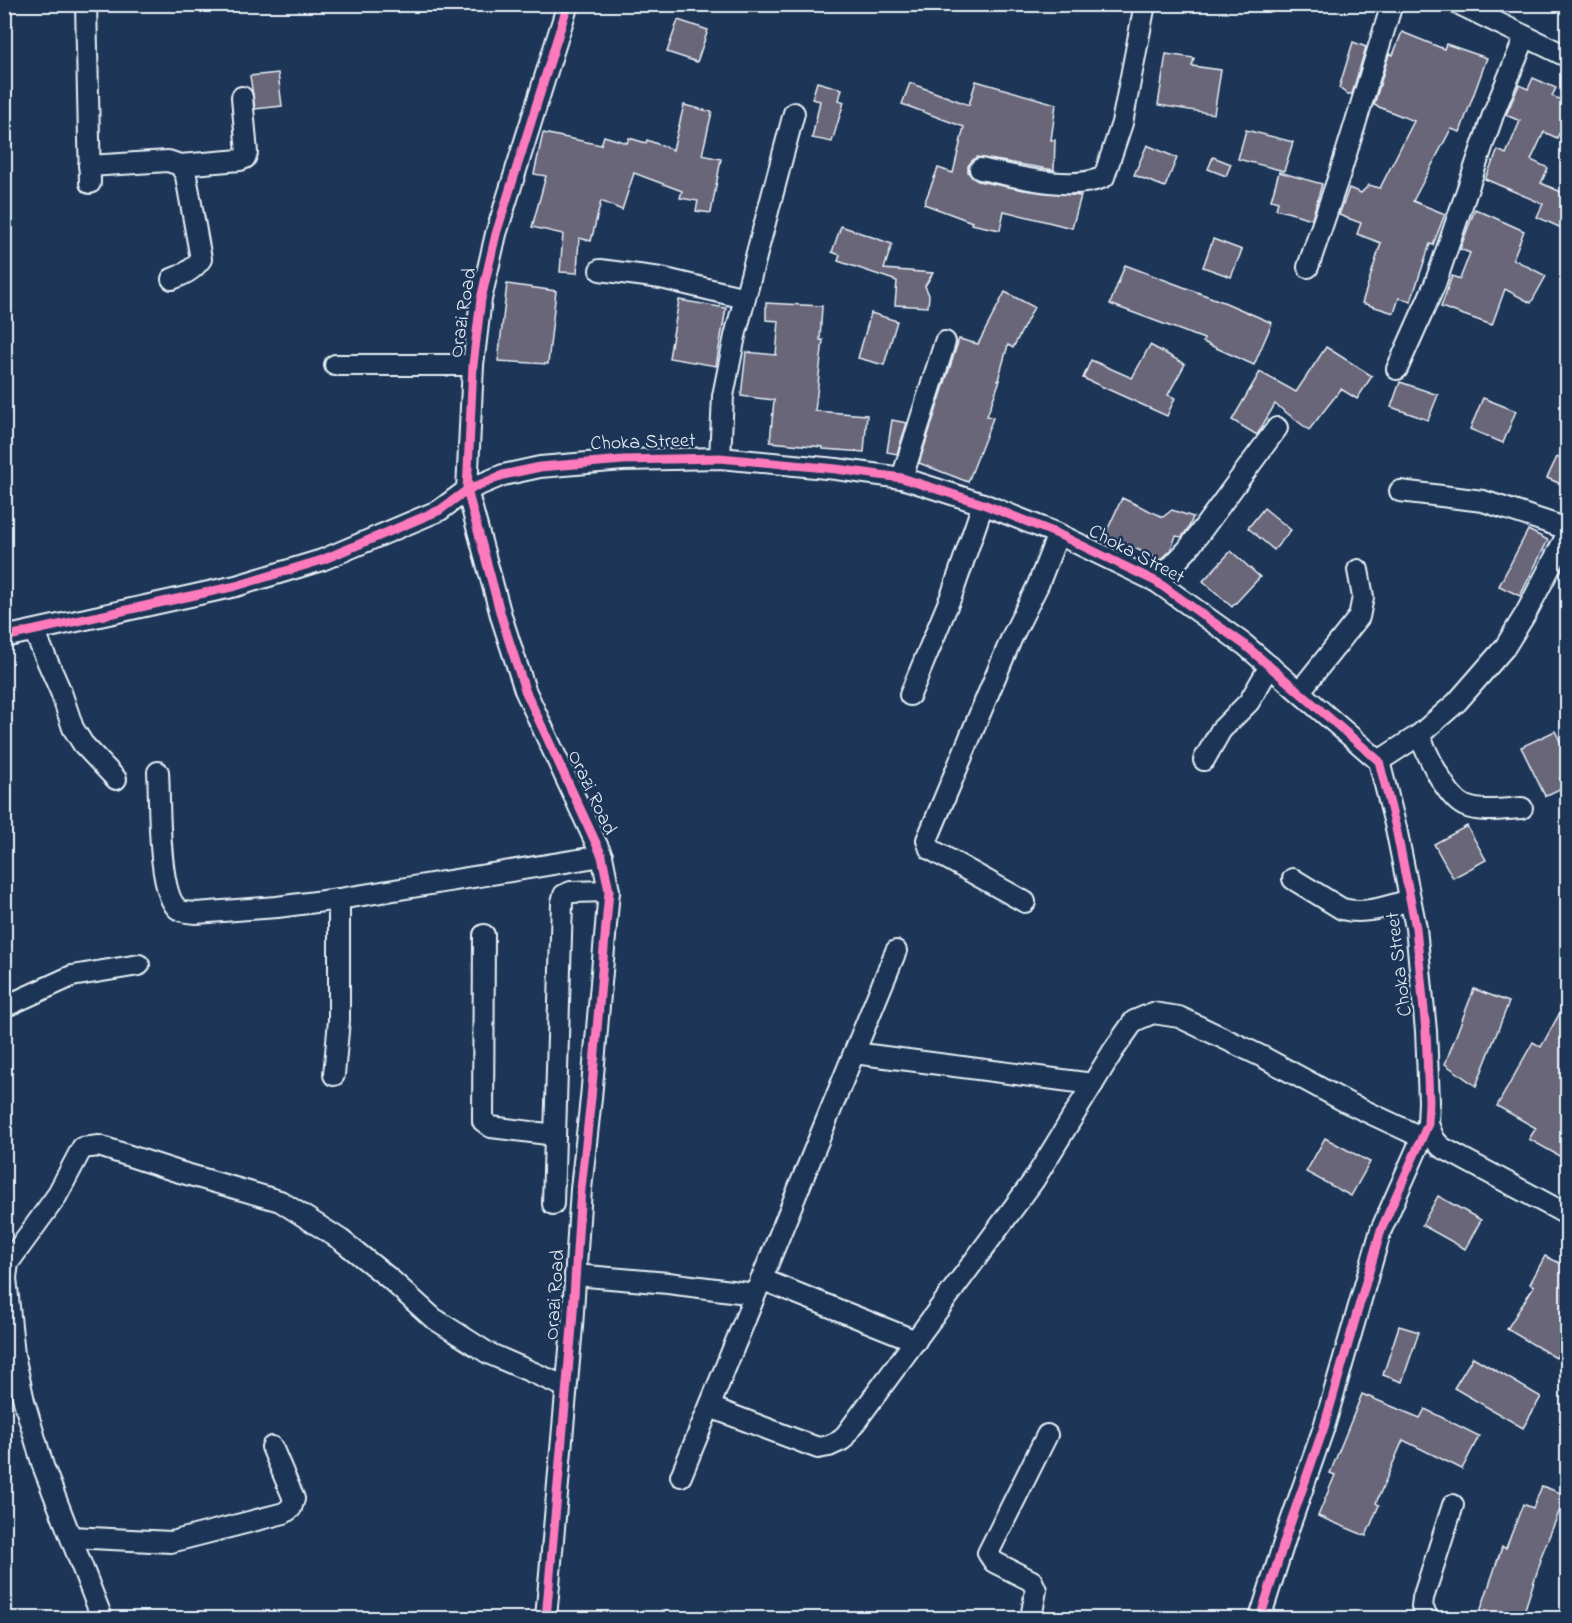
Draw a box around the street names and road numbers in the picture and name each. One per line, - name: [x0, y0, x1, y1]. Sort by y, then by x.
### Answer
- street label: Orazi Road: [443, 266, 485, 360]
- street label: Choka Street: [590, 427, 696, 459]
- street label: Choka Street: [1083, 517, 1190, 593]
- street label: Orazi Road: [559, 746, 623, 840]
- street label: Choka Street: [1379, 910, 1421, 1018]
- street label: Orazi Road: [538, 1249, 574, 1341]

